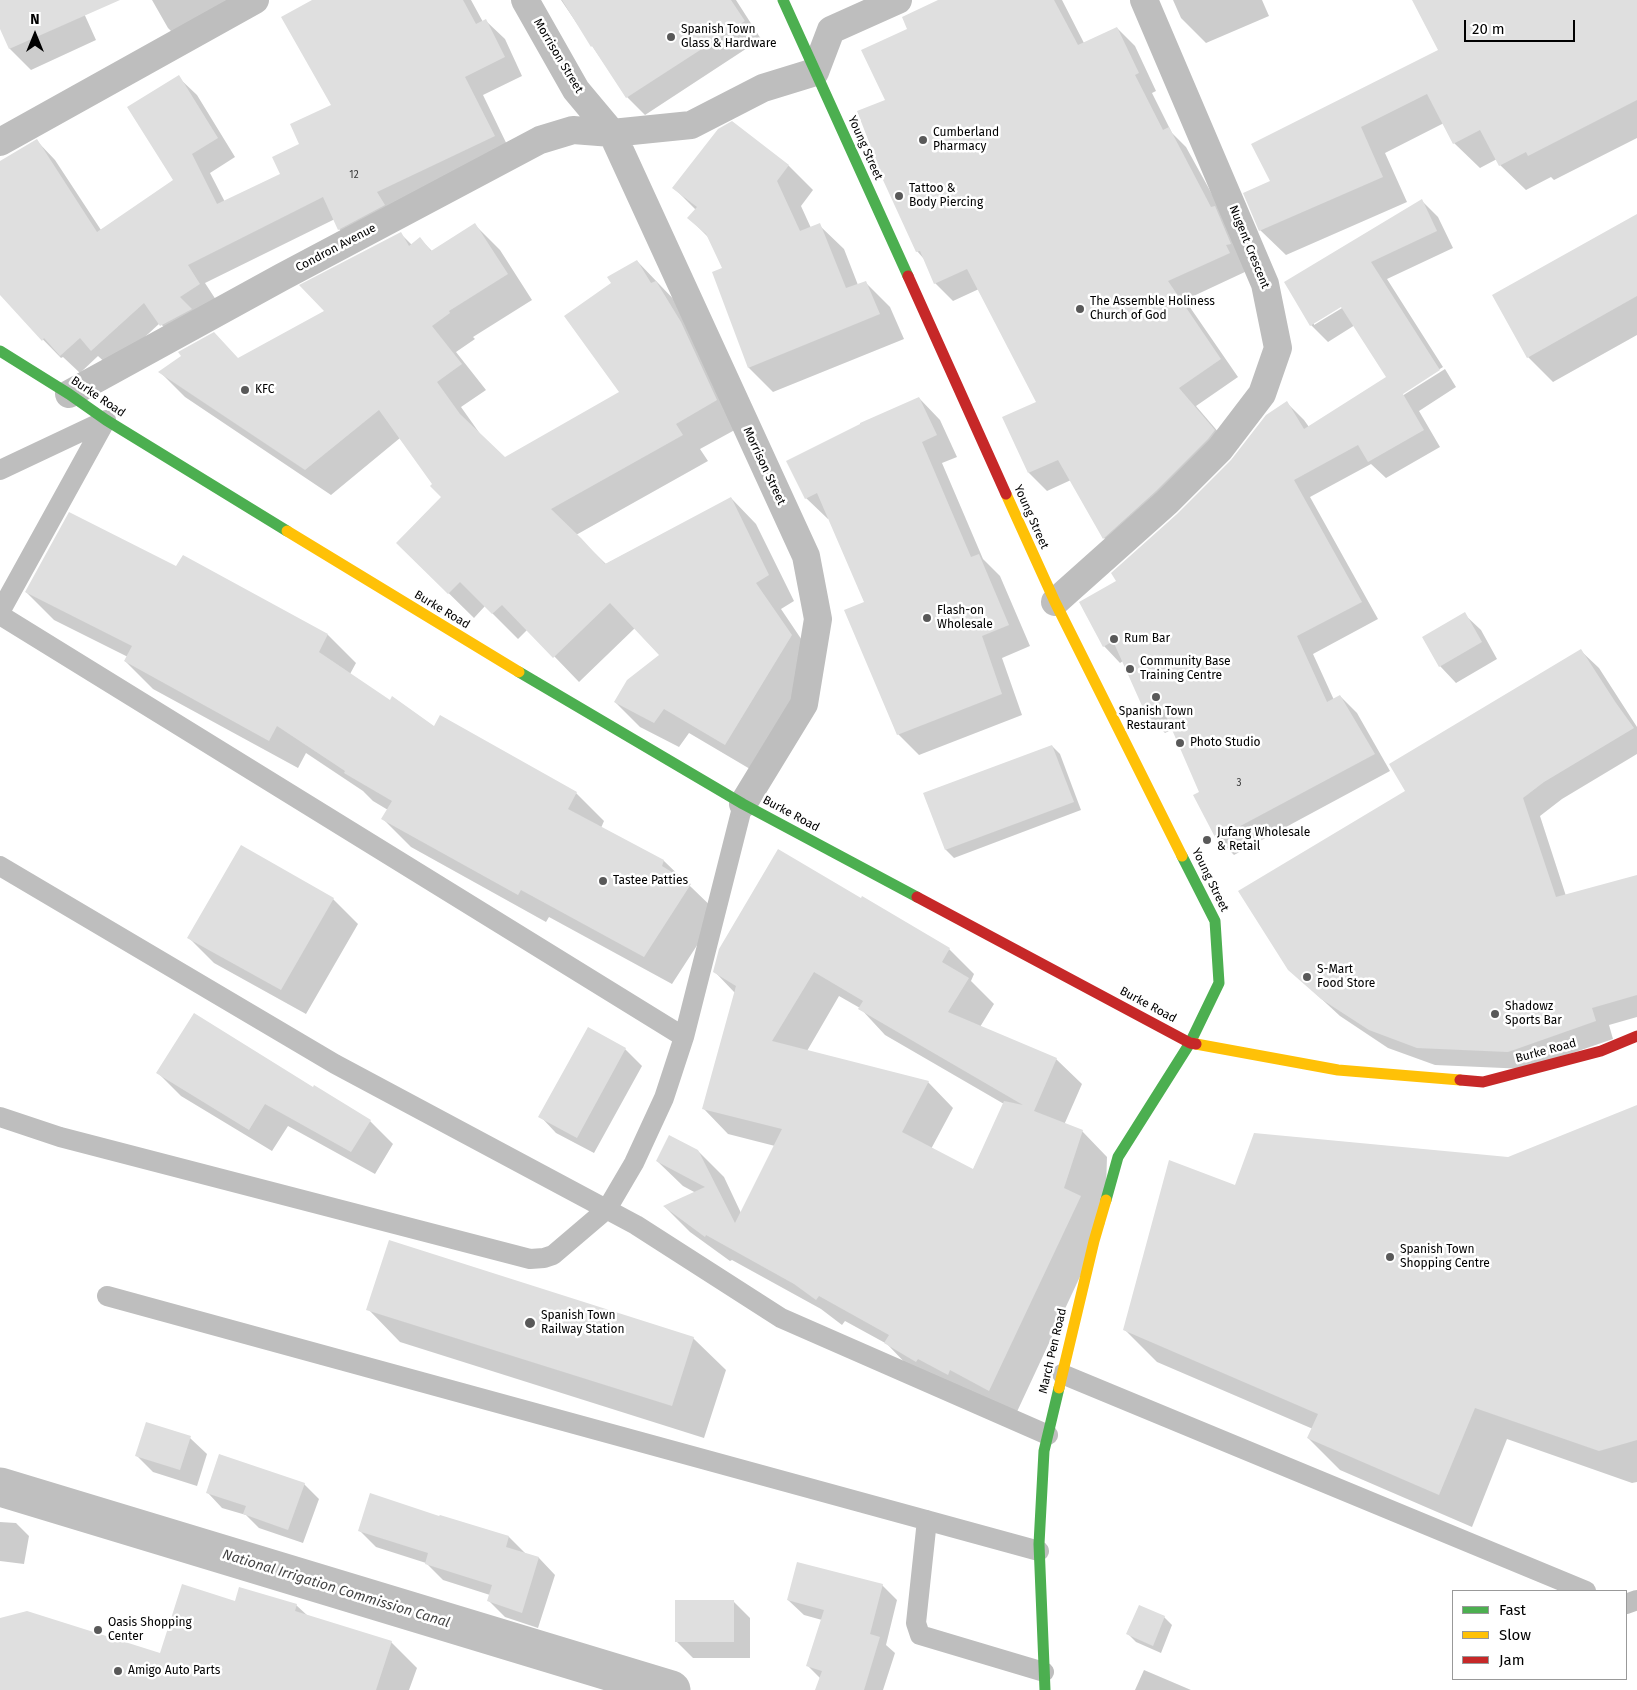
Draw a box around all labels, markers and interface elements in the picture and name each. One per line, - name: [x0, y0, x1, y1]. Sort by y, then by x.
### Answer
- north arrow: [10, 10, 60, 60]
- scale bar: [1467, 10, 1578, 42]
- text: N: [30, 11, 40, 28]
- street label: Morrison Street: [530, 16, 586, 96]
- text: 20 m: [1472, 20, 1505, 38]
- place label: Spanish Town Glass & Hardware: [681, 23, 777, 51]
- marker: Spanish Town Glass & Hardware: [665, 31, 677, 43]
- street label: Young Street: [844, 114, 886, 182]
- place label: Cumberland Pharmacy: [933, 126, 999, 154]
- marker: Cumberland Pharmacy: [917, 134, 929, 146]
- house number: 12: [349, 169, 359, 181]
- place label: Tattoo & Body Piercing: [909, 182, 983, 210]
- marker: Tattoo & Body Piercing: [893, 190, 905, 202]
- street label: Nugent Crescent: [1226, 203, 1272, 291]
- street label: Condron Avenue: [293, 221, 379, 275]
- place label: The Assemble Holiness Church of God: [1090, 295, 1215, 323]
- marker: The Assemble Holiness Church of God: [1074, 303, 1086, 315]
- street label: Burke Road: [68, 374, 128, 420]
- place label: KFC: [255, 383, 274, 397]
- marker: KFC: [239, 384, 251, 396]
- street label: Morrison Street: [740, 425, 788, 507]
- street label: Young Street: [1010, 483, 1052, 551]
- street label: Burke Road: [412, 588, 472, 632]
- place label: Flash-on Wholesale: [937, 604, 993, 632]
- marker: Flash-on Wholesale: [921, 612, 933, 624]
- place label: Rum Bar: [1124, 632, 1170, 646]
- marker: Rum Bar: [1108, 633, 1120, 645]
- place label: Community Base Training Centre: [1140, 655, 1231, 683]
- marker: Community Base Training Centre: [1124, 663, 1136, 675]
- marker: Spanish Town Restaurant: [1150, 691, 1162, 703]
- place label: Spanish Town Restaurant: [1119, 705, 1193, 733]
- place label: Photo Studio: [1190, 736, 1261, 750]
- marker: Photo Studio: [1174, 737, 1186, 749]
- house number: 3: [1237, 777, 1241, 789]
- street label: Burke Road: [760, 793, 822, 835]
- place label: Jufang Wholesale & Retail: [1217, 826, 1310, 854]
- marker: Jufang Wholesale & Retail: [1201, 834, 1213, 846]
- street label: Young Street: [1188, 846, 1232, 914]
- place label: Tastee Patties: [613, 874, 688, 888]
- marker: Tastee Patties: [597, 875, 609, 887]
- place label: S-Mart Food Store: [1317, 963, 1375, 991]
- marker: S-Mart Food Store: [1301, 971, 1313, 983]
- street label: Burke Road: [1117, 984, 1179, 1026]
- place label: Shadowz Sports Bar: [1505, 1000, 1562, 1028]
- marker: Shadowz Sports Bar: [1489, 1008, 1501, 1020]
- street label: Burke Road: [1514, 1036, 1578, 1066]
- place label: Spanish Town Shopping Centre: [1400, 1243, 1490, 1271]
- marker: Spanish Town Shopping Centre: [1384, 1251, 1396, 1263]
- street label: March Pen Road: [1036, 1307, 1070, 1395]
- place label: Spanish Town Railway Station: [541, 1309, 625, 1337]
- marker: Spanish Town Railway Station: [523, 1316, 537, 1330]
- water label: National Irrigation Commission Canal: [220, 1546, 452, 1632]
- legend: [1452, 1590, 1627, 1680]
- text: Fast: [1499, 1601, 1526, 1619]
- place label: Oasis Shopping Center: [108, 1616, 192, 1644]
- marker: Oasis Shopping Center: [92, 1624, 104, 1636]
- text: Slow: [1499, 1626, 1531, 1644]
- text: Jam: [1499, 1651, 1525, 1669]
- place label: Amigo Auto Parts: [128, 1664, 220, 1678]
- marker: Amigo Auto Parts: [112, 1665, 124, 1677]

